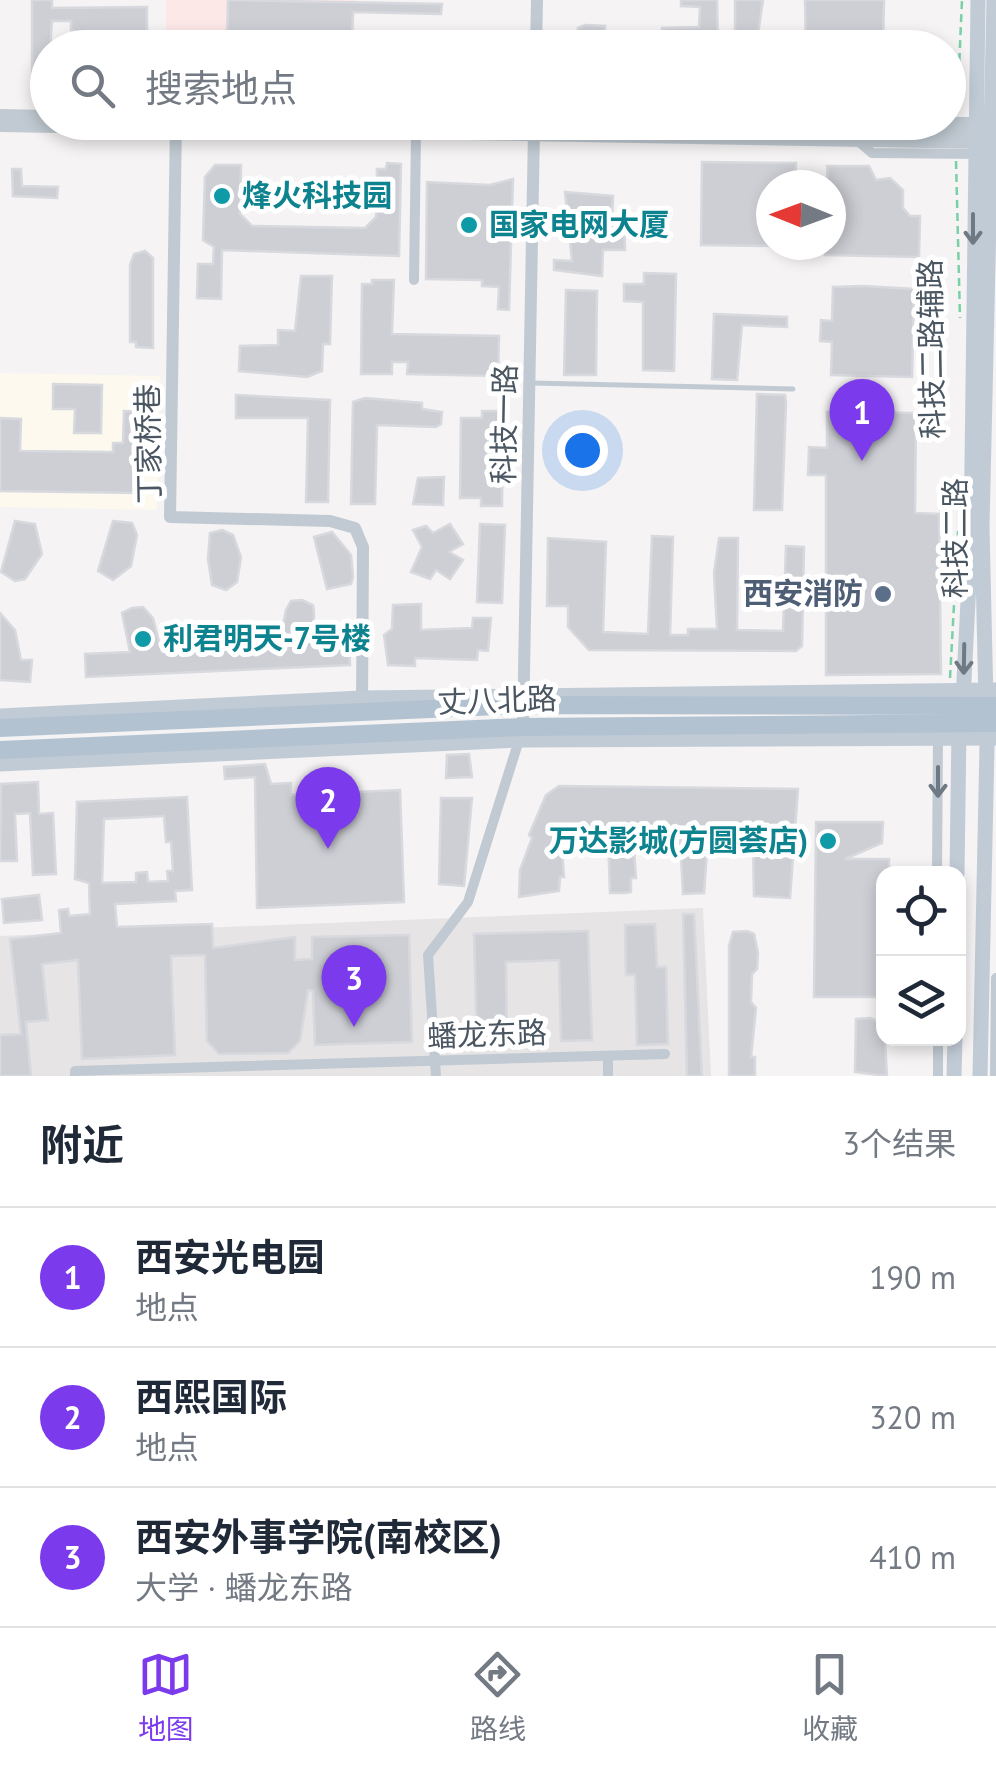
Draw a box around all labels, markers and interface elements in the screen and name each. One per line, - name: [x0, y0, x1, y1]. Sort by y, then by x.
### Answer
- search box: [30, 30, 966, 140]
- icon: search: [65, 58, 120, 113]
- text: 搜索地点: [145, 63, 297, 112]
- north arrow: [756, 170, 846, 260]
- place label: 烽火科技园: [242, 175, 392, 214]
- marker: 烽火科技园: [211, 185, 233, 207]
- place label: 国家电网大厦: [489, 204, 669, 243]
- one-way arrow: [964, 212, 982, 244]
- marker: 国家电网大厦: [458, 214, 480, 236]
- street label: 科技二路辅路: [909, 259, 952, 439]
- street label: 科技一路: [483, 364, 524, 484]
- pin: 1: [830, 378, 894, 461]
- street label: 丁家桥巷: [127, 384, 168, 504]
- your location: [557, 425, 608, 476]
- street label: 科技二路: [935, 478, 974, 598]
- place label: 西安消防: [743, 573, 863, 612]
- marker: 西安消防: [872, 583, 894, 605]
- place label: 利君明天-7号楼: [163, 618, 371, 657]
- marker: 利君明天-7号楼: [132, 628, 154, 650]
- one-way arrow: [955, 642, 974, 674]
- street label: 丈八北路: [436, 678, 558, 721]
- one-way arrow: [928, 765, 947, 797]
- pin: 2: [296, 766, 360, 849]
- place label: 万达影城(方圆荟店): [548, 820, 808, 859]
- marker: 万达影城(方圆荟店): [817, 830, 839, 852]
- map controls: [876, 866, 966, 1046]
- button: locate: [876, 866, 966, 956]
- pin: 3: [322, 944, 386, 1027]
- button: layers: [876, 956, 966, 1046]
- street label: 蟠龙东路: [426, 1012, 548, 1055]
- text: 附近: [40, 1117, 124, 1172]
- text: 3个结果: [843, 1122, 956, 1164]
- text: 西安光电园: [135, 1232, 325, 1281]
- text: 1: [63, 1256, 82, 1298]
- text: 190 m: [869, 1256, 956, 1298]
- text: 地点: [135, 1286, 199, 1328]
- text: 西熙国际: [135, 1372, 287, 1421]
- text: 2: [63, 1396, 82, 1438]
- text: 320 m: [869, 1396, 956, 1438]
- text: 地点: [135, 1426, 199, 1468]
- text: 西安外事学院(南校区): [135, 1512, 502, 1561]
- text: 3: [63, 1536, 82, 1578]
- text: 410 m: [869, 1536, 956, 1578]
- text: 大学 · 蟠龙东路: [135, 1566, 353, 1608]
- tab: 地图: [138, 1647, 194, 1747]
- tab: 路线: [470, 1647, 526, 1747]
- tab: 收藏: [802, 1647, 858, 1747]

